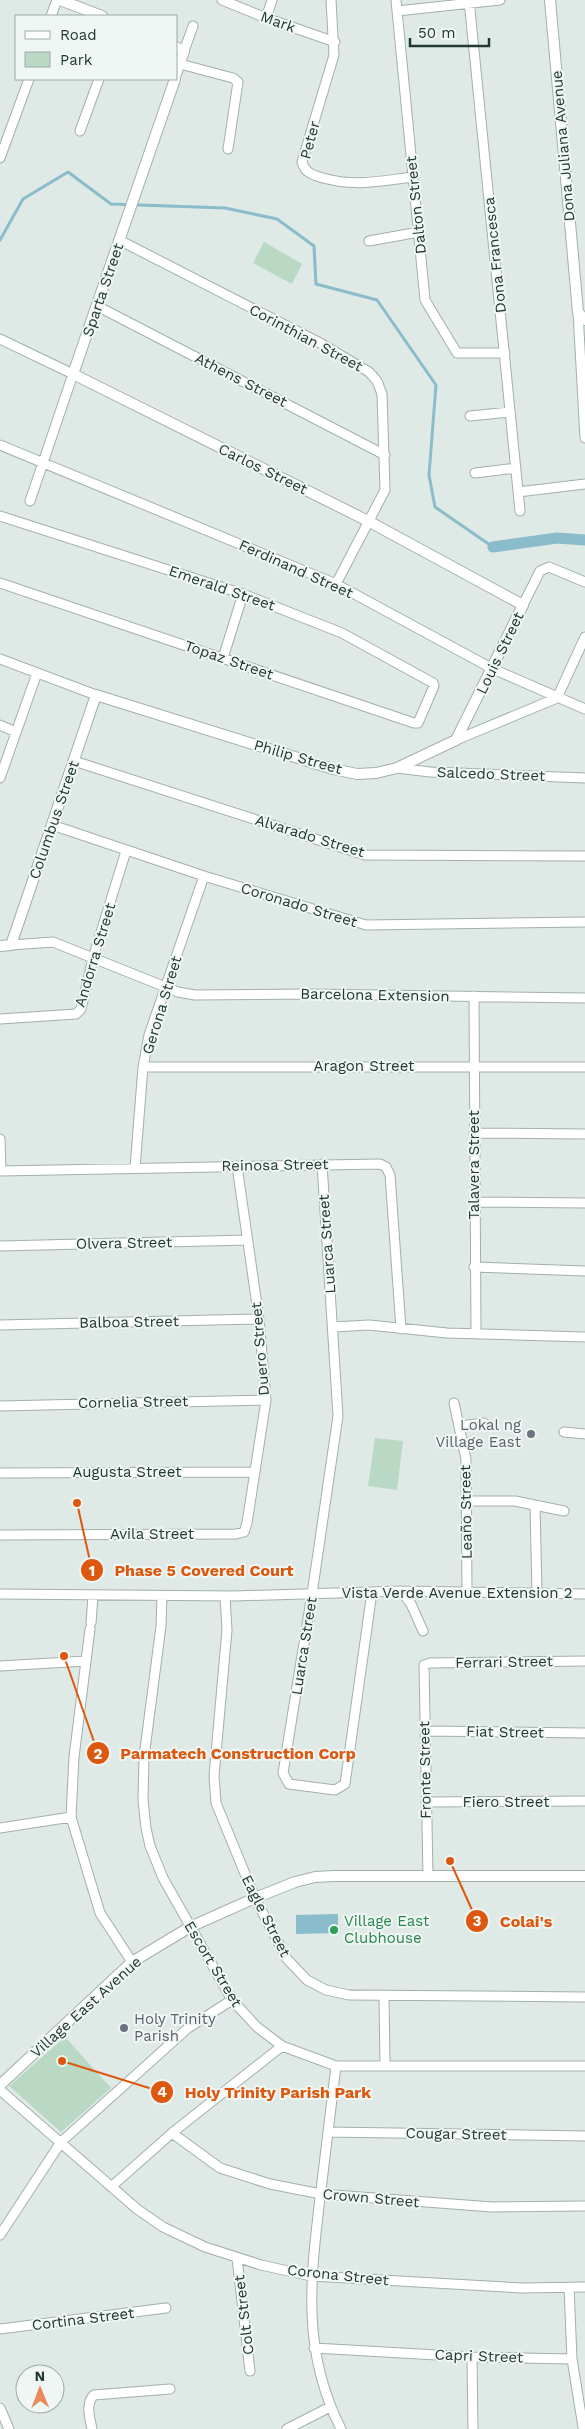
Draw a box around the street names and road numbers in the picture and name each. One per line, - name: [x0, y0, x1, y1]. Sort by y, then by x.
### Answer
- street label: Mark: [258, 7, 298, 37]
- street label: Dona Juliana Avenue: [547, 70, 579, 222]
- street label: Peter: [296, 119, 324, 161]
- street label: Dalton Street: [402, 154, 430, 255]
- street label: Dona Francesca: [480, 196, 510, 314]
- street label: Sparta Street: [79, 240, 128, 339]
- street label: Corinthian Street: [246, 300, 367, 376]
- street label: Athens Street: [192, 349, 291, 411]
- street label: Carlos Street: [216, 440, 311, 499]
- street label: Ferdinand Street: [236, 536, 356, 603]
- street label: Emerald Street: [167, 561, 278, 615]
- street label: Louis Street: [472, 608, 528, 697]
- street label: Topaz Street: [182, 636, 276, 684]
- street label: Philip Street: [252, 736, 345, 778]
- street label: Columbus Street: [25, 758, 83, 882]
- street label: Salcedo Street: [437, 763, 546, 785]
- street label: Alvarado Street: [253, 811, 368, 861]
- street label: Coronado Street: [239, 879, 360, 931]
- street label: Andorra Street: [71, 900, 120, 1009]
- street label: Gerona Street: [138, 953, 186, 1056]
- street label: Barcelona Extension: [300, 985, 450, 1005]
- street label: Aragon Street: [314, 1057, 415, 1075]
- street label: Talavera Street: [465, 1109, 483, 1220]
- street label: Reinosa Street: [221, 1155, 329, 1175]
- street label: Luarca Street: [315, 1193, 339, 1294]
- street label: Olvera Street: [76, 1233, 173, 1253]
- street label: Duero Street: [247, 1301, 273, 1397]
- street label: Balboa Street: [79, 1312, 180, 1332]
- street label: Cornelia Street: [78, 1392, 189, 1412]
- street label: Augusta Street: [73, 1463, 182, 1481]
- street label: Leaño Street: [456, 1464, 476, 1559]
- street label: Avila Street: [110, 1525, 195, 1543]
- street label: Vista Verde Avenue Extension 2: [342, 1584, 572, 1602]
- street label: Luarca Street: [287, 1595, 321, 1696]
- street label: Ferrari Street: [455, 1652, 554, 1672]
- street label: Fronte Street: [415, 1720, 435, 1819]
- street label: Fiat Street: [466, 1722, 545, 1742]
- street label: Fiero Street: [463, 1793, 550, 1811]
- street label: Eagle Street: [238, 1872, 295, 1961]
- street label: Escort Street: [180, 1918, 246, 2011]
- street label: Village East Avenue: [27, 1952, 145, 2062]
- street label: Cougar Street: [405, 2124, 507, 2144]
- street label: Crown Street: [322, 2185, 421, 2211]
- street label: Corona Street: [286, 2261, 390, 2289]
- street label: Colt Street: [230, 2273, 258, 2356]
- street label: Cortina Street: [31, 2304, 136, 2334]
- street label: Capri Street: [434, 2345, 524, 2367]

